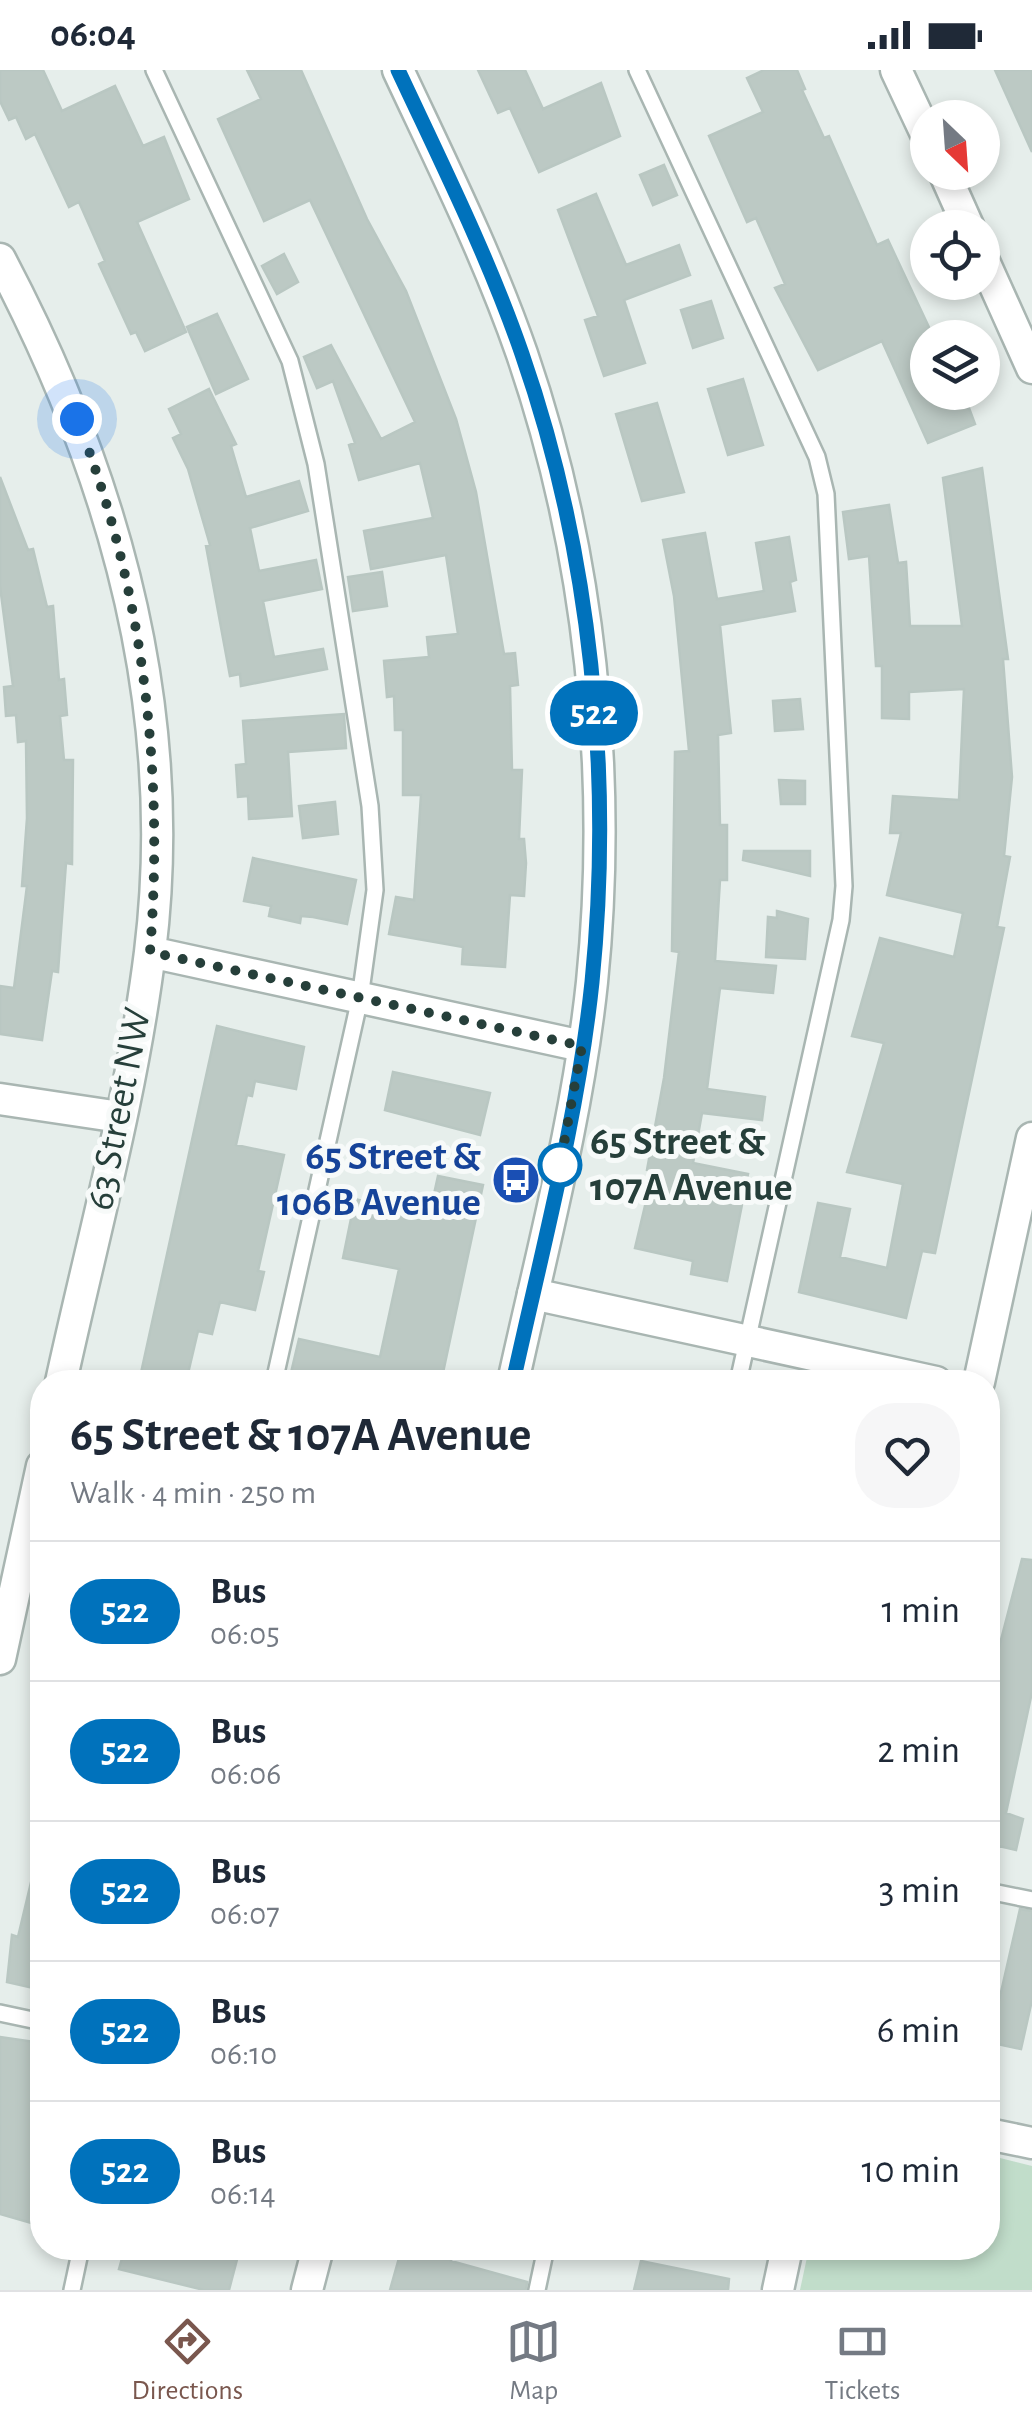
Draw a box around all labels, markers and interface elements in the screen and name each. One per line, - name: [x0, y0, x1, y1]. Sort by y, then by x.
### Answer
- text: 06:04: [50, 16, 136, 54]
- north arrow: [910, 100, 1000, 190]
- map controls: [910, 100, 1000, 410]
- button: locate: [910, 210, 1000, 300]
- button: layers: [910, 320, 1000, 410]
- your location: [52, 394, 102, 444]
- line badge: 522: [536, 680, 652, 746]
- text: 522: [570, 696, 618, 731]
- street label: 63 Street NW: [80, 1004, 158, 1213]
- place label: 65 Street & 107A Avenue: [590, 1122, 793, 1208]
- place label: 65 Street & 106B Avenue: [277, 1137, 482, 1223]
- marker: 65 Street & 107A Avenue: [539, 1144, 581, 1186]
- bus stop icon: 65 Street & 106B Avenue: [490, 1154, 542, 1206]
- button: heart: [855, 1403, 960, 1508]
- text: 65 Street & 107A Avenue: [70, 1412, 531, 1460]
- text: Walk · 4 min · 250 m: [70, 1477, 316, 1509]
- text: Bus: [210, 1573, 266, 1611]
- text: 1 min: [881, 1592, 960, 1630]
- text: 522: [101, 1594, 149, 1629]
- text: 06:05: [210, 1618, 280, 1650]
- text: Bus: [210, 1713, 266, 1751]
- text: 2 min: [877, 1732, 960, 1770]
- text: 522: [101, 1734, 149, 1769]
- text: 06:06: [210, 1758, 281, 1790]
- text: Bus: [210, 1853, 266, 1891]
- text: 3 min: [879, 1872, 960, 1910]
- text: 522: [101, 1874, 149, 1909]
- text: 06:07: [210, 1898, 280, 1930]
- text: Bus: [210, 1993, 266, 2031]
- text: 6 min: [877, 2012, 960, 2050]
- text: 522: [101, 2014, 149, 2049]
- text: 06:10: [210, 2038, 277, 2070]
- text: Bus: [210, 2133, 266, 2171]
- text: 10 min: [861, 2152, 960, 2190]
- text: 522: [101, 2154, 149, 2189]
- text: 06:14: [210, 2178, 276, 2210]
- tab: Directions: [132, 2314, 243, 2408]
- tab: Map: [506, 2314, 561, 2408]
- tab: Tickets: [825, 2314, 900, 2408]

